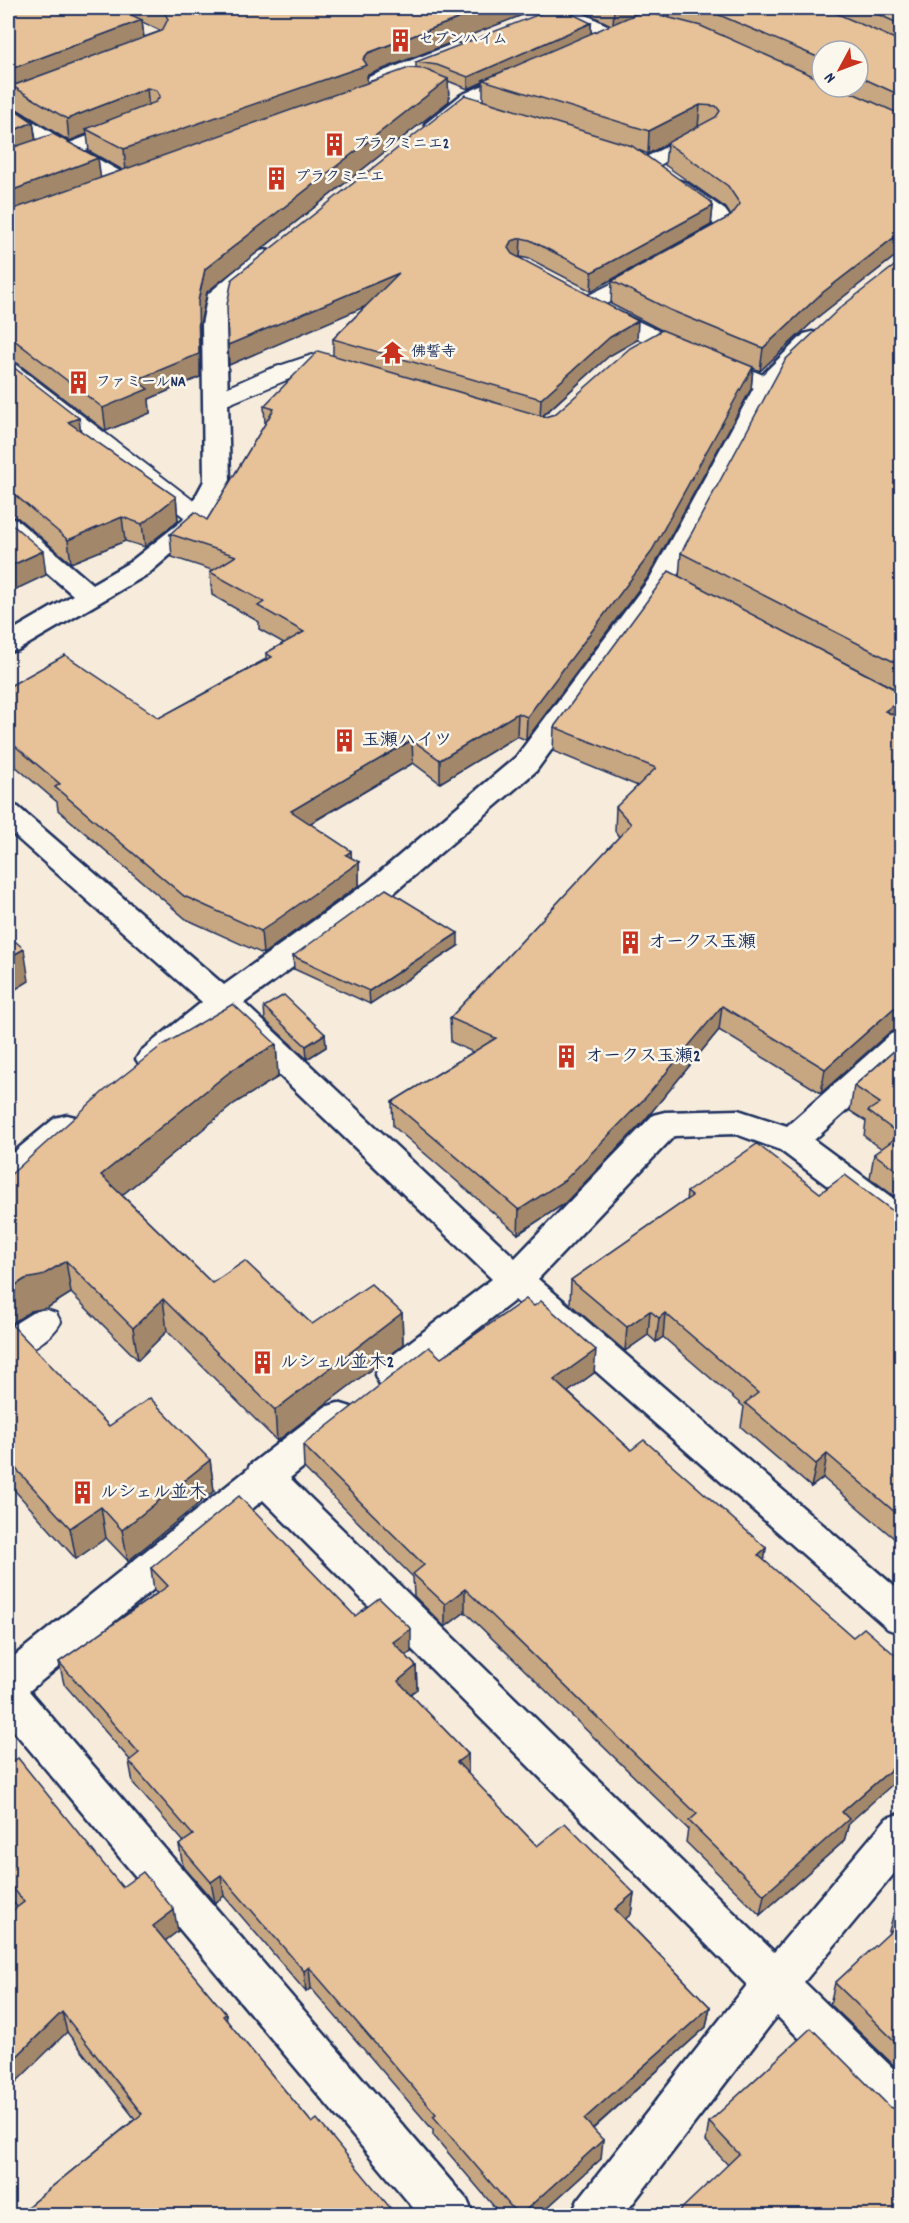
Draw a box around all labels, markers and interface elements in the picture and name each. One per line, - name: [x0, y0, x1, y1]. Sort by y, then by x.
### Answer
- building icon: セブンハイム: [388, 27, 414, 53]
- place label: セブンハイム: [419, 29, 508, 51]
- north arrow: [810, 39, 870, 99]
- text: N: [819, 67, 842, 88]
- building icon: プラクミニエ2: [322, 132, 348, 158]
- place label: プラクミニエ2: [353, 134, 449, 156]
- building icon: プラクミニエ: [264, 165, 290, 191]
- place label: プラクミニエ: [295, 167, 385, 189]
- temple icon: 佛誓寺: [380, 340, 406, 366]
- place label: 佛誓寺: [411, 342, 456, 364]
- building icon: ファミールNA: [65, 370, 91, 396]
- place label: ファミールNA: [96, 372, 186, 394]
- building icon: 玉瀬ハイツ: [331, 728, 357, 754]
- place label: 玉瀬ハイツ: [362, 729, 452, 754]
- building icon: オークス玉瀬: [617, 930, 643, 956]
- place label: オークス玉瀬: [648, 931, 756, 956]
- building icon: オークス玉瀬2: [554, 1044, 580, 1070]
- place label: オークス玉瀬2: [585, 1045, 701, 1070]
- building icon: ルシェル並木2: [249, 1350, 275, 1376]
- place label: ルシェル並木2: [280, 1351, 394, 1376]
- building icon: ルシェル並木: [69, 1480, 95, 1506]
- place label: ルシェル並木: [100, 1481, 207, 1506]

